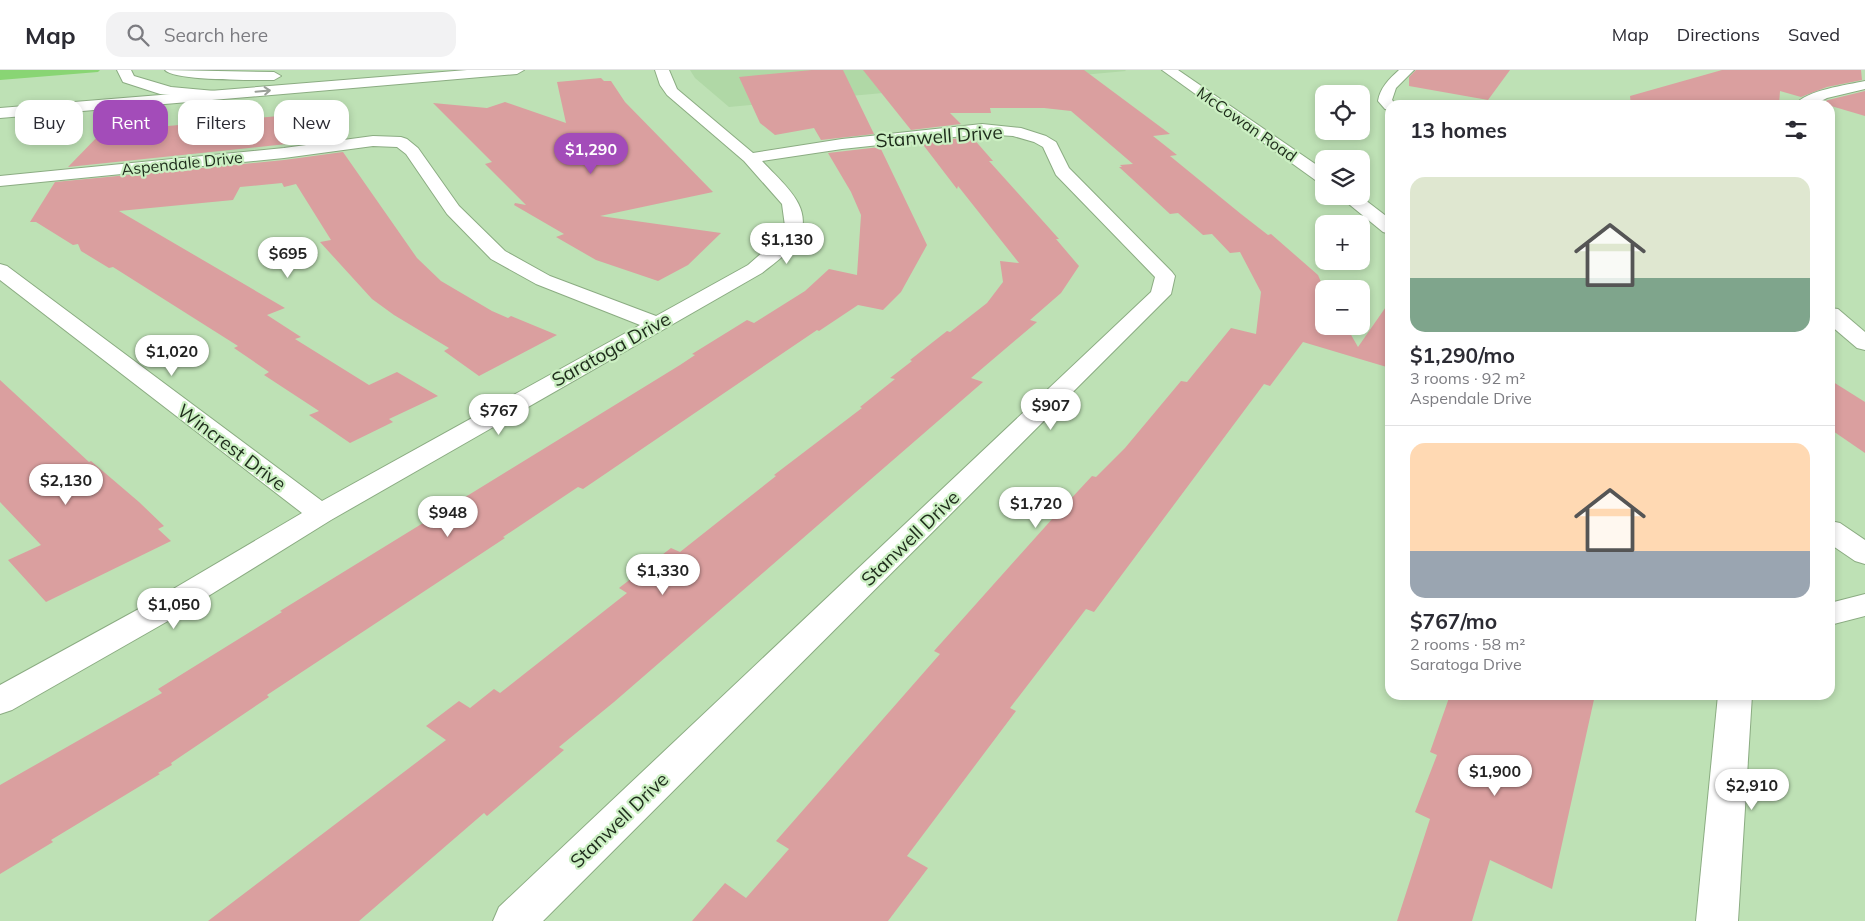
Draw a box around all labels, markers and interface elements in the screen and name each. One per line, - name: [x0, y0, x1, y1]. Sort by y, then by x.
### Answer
- search box: [106, 12, 456, 57]
- text: Map: [25, 20, 76, 50]
- icon: search: [124, 21, 152, 49]
- text: Search here: [164, 23, 268, 47]
- text: Map: [1612, 23, 1649, 46]
- text: Directions: [1677, 23, 1760, 46]
- text: Saved: [1788, 23, 1840, 46]
- street label: McCowan Road: [1193, 82, 1301, 166]
- map controls: [1315, 85, 1370, 335]
- button: locate: [1315, 85, 1370, 140]
- one-way arrow: [255, 86, 271, 96]
- chip: Buy: [15, 100, 83, 145]
- chip: Rent: [93, 100, 168, 145]
- chip: Filters: [178, 100, 264, 145]
- chip: New: [274, 100, 349, 145]
- icon: filters: [1782, 116, 1810, 144]
- text: 13 homes: [1410, 117, 1507, 143]
- street label: Stanwell Drive: [875, 120, 1003, 152]
- pin: $1,290: [550, 132, 632, 175]
- text: $1,290: [565, 139, 617, 159]
- street label: Aspendale Drive: [120, 147, 244, 179]
- button: layers: [1315, 150, 1370, 205]
- icon: home: [1565, 210, 1655, 300]
- button: +: [1315, 215, 1370, 270]
- pin: $1,130: [746, 222, 828, 265]
- text: $1,130: [761, 229, 813, 249]
- pin: $695: [258, 236, 318, 279]
- text: $695: [269, 243, 307, 263]
- button: −: [1315, 280, 1370, 335]
- street label: Saratoga Drive: [547, 306, 675, 392]
- pin: $1,020: [131, 334, 213, 377]
- text: $1,020: [146, 341, 198, 361]
- text: $1,290/mo: [1410, 342, 1515, 368]
- text: 3 rooms · 92 m²: [1410, 368, 1525, 388]
- pin: $907: [1021, 388, 1081, 431]
- text: Aspendale Drive: [1410, 388, 1532, 408]
- pin: $767: [469, 394, 529, 436]
- text: $907: [1032, 395, 1070, 415]
- street label: Wincrest Drive: [173, 398, 291, 496]
- text: $767: [480, 400, 518, 420]
- pin: $2,130: [25, 464, 107, 506]
- text: $2,130: [40, 470, 92, 490]
- icon: home: [1565, 475, 1655, 565]
- street label: Stanwell Drive: [856, 485, 964, 591]
- pin: $1,720: [995, 486, 1077, 529]
- text: $1,720: [1010, 493, 1062, 513]
- pin: $948: [418, 496, 478, 538]
- text: $948: [429, 502, 467, 522]
- pin: $1,330: [622, 554, 704, 596]
- text: $1,330: [637, 560, 689, 580]
- pin: $1,050: [133, 588, 215, 630]
- text: $1,050: [148, 594, 200, 614]
- text: $767/mo: [1410, 608, 1497, 634]
- text: 2 rooms · 58 m²: [1410, 634, 1525, 654]
- text: Saratoga Drive: [1410, 654, 1522, 674]
- pin: $1,900: [1454, 754, 1536, 797]
- text: $1,900: [1469, 761, 1521, 781]
- street label: Stanwell Drive: [565, 767, 673, 873]
- pin: $2,910: [1711, 768, 1793, 811]
- text: $2,910: [1726, 775, 1778, 795]

